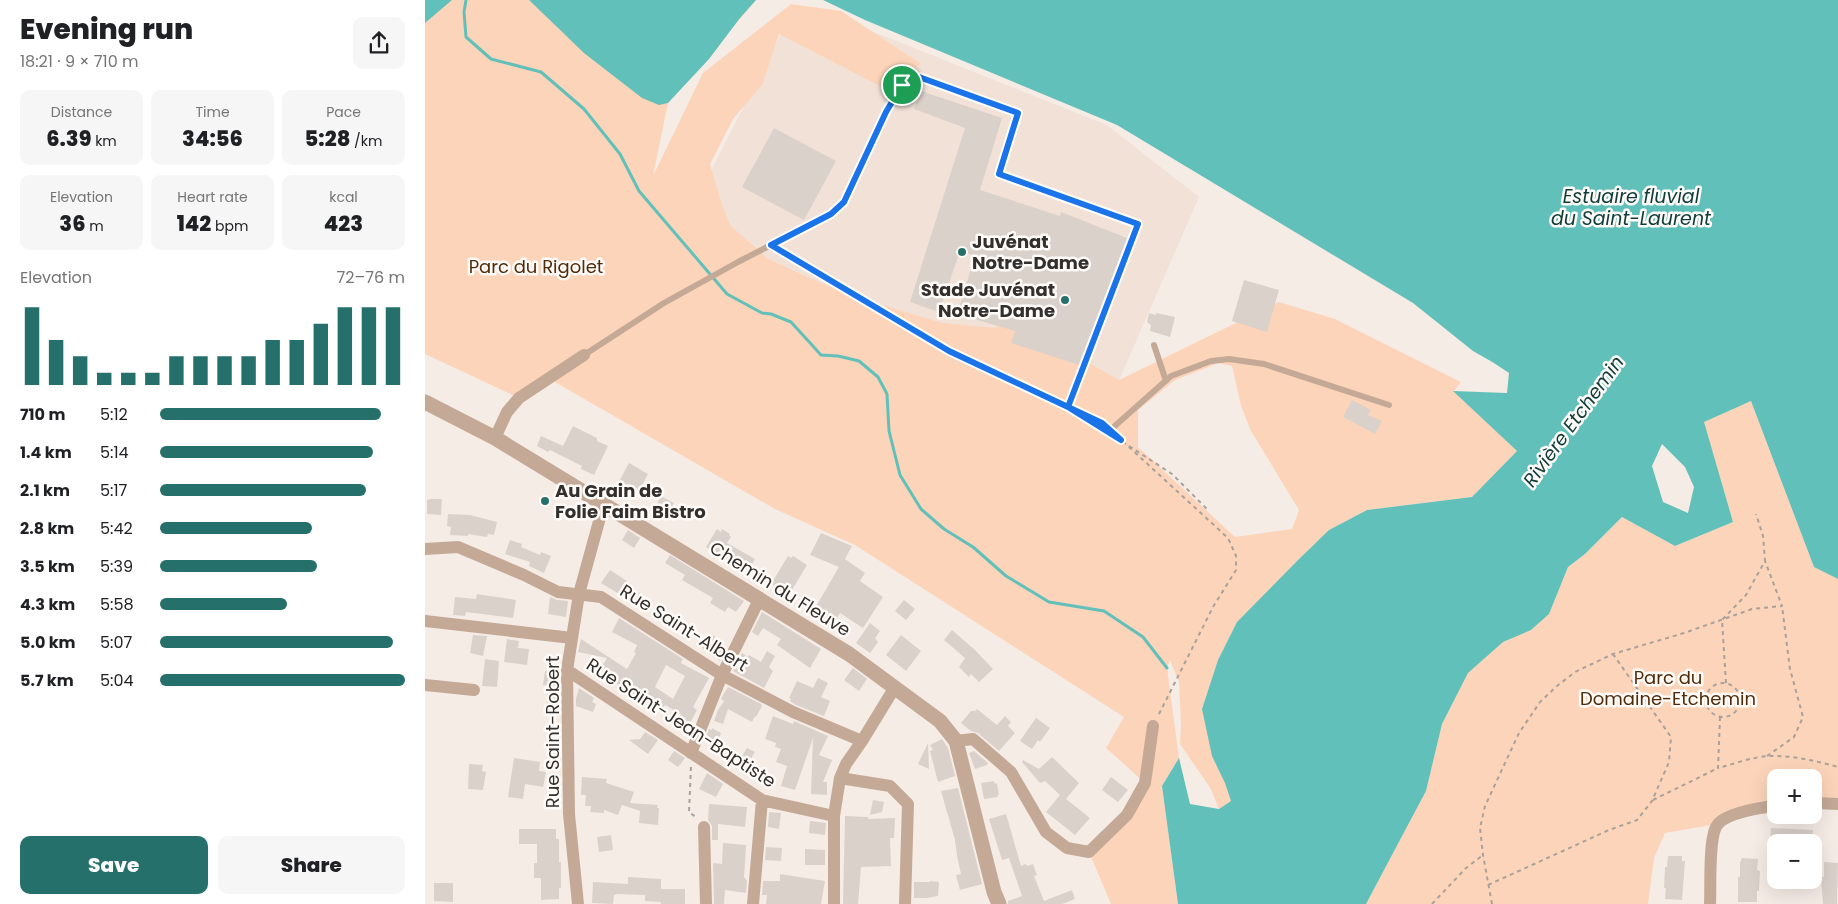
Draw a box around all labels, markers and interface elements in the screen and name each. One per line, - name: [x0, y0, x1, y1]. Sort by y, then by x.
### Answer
- text: Evening run: [20, 10, 193, 49]
- button: share: [353, 17, 405, 69]
- text: 18:21 · 9 × 710 m: [20, 50, 138, 73]
- pin: [881, 64, 923, 106]
- icon: arrive: [888, 71, 916, 99]
- text: Distance: [51, 102, 112, 122]
- text: Time: [195, 102, 230, 122]
- text: Pace: [326, 102, 361, 122]
- text: 6.39: [46, 124, 91, 153]
- text: 34:56: [182, 124, 243, 153]
- text: 5:28: [305, 124, 350, 153]
- text: km: [91, 131, 117, 151]
- text: /km: [350, 131, 382, 151]
- water label: Estuaire fluvial du Saint-Laurent: [1551, 183, 1712, 232]
- text: Elevation: [50, 187, 113, 207]
- text: Heart rate: [177, 187, 248, 207]
- text: kcal: [329, 187, 358, 207]
- text: 36: [59, 209, 85, 238]
- text: 142: [177, 209, 211, 238]
- text: 423: [324, 209, 363, 238]
- text: m: [85, 216, 104, 236]
- text: bpm: [211, 216, 248, 236]
- place label: Juvénat Notre-Dame: [972, 229, 1089, 275]
- marker: Juvénat Notre-Dame: [956, 246, 968, 258]
- park label: Parc du Rigolet: [469, 254, 603, 279]
- text: Elevation: [20, 266, 92, 289]
- text: 72–76 m: [337, 266, 405, 289]
- place label: Stade Juvénat Notre-Dame: [921, 277, 1055, 323]
- marker: Stade Juvénat Notre-Dame: [1059, 294, 1071, 306]
- water label: Rivière Etchemin: [1517, 350, 1630, 493]
- text: 710 m: [20, 403, 65, 426]
- text: 5:12: [100, 403, 128, 426]
- text: 1.4 km: [20, 441, 72, 464]
- text: 5:14: [100, 441, 129, 464]
- place label: Au Grain de Folie Faim Bistro: [555, 478, 706, 524]
- text: 2.1 km: [20, 479, 70, 502]
- text: 5:17: [100, 479, 127, 502]
- marker: Au Grain de Folie Faim Bistro: [539, 495, 551, 507]
- text: 2.8 km: [20, 517, 74, 540]
- text: 5:42: [100, 517, 133, 540]
- street label: Chemin du Fleuve: [705, 535, 856, 642]
- text: 3.5 km: [20, 555, 75, 578]
- text: 5:39: [100, 555, 133, 578]
- street label: Rue Saint-Albert: [615, 578, 753, 677]
- text: 4.3 km: [20, 593, 75, 616]
- text: 5:58: [100, 593, 134, 616]
- text: 5.0 km: [20, 631, 76, 654]
- text: 5:07: [100, 631, 132, 654]
- street label: Rue Saint-Jean-Baptiste: [582, 652, 781, 793]
- street label: Rue Saint-Robert: [540, 656, 565, 808]
- park label: Parc du Domaine-Etchemin: [1580, 665, 1756, 711]
- text: 5.7 km: [20, 669, 74, 692]
- text: 5:04: [100, 669, 134, 692]
- map controls: [1767, 769, 1822, 889]
- button: +: [1767, 769, 1822, 824]
- button: −: [1767, 834, 1822, 889]
- button: Save: [20, 836, 208, 894]
- button: Share: [218, 836, 405, 894]

